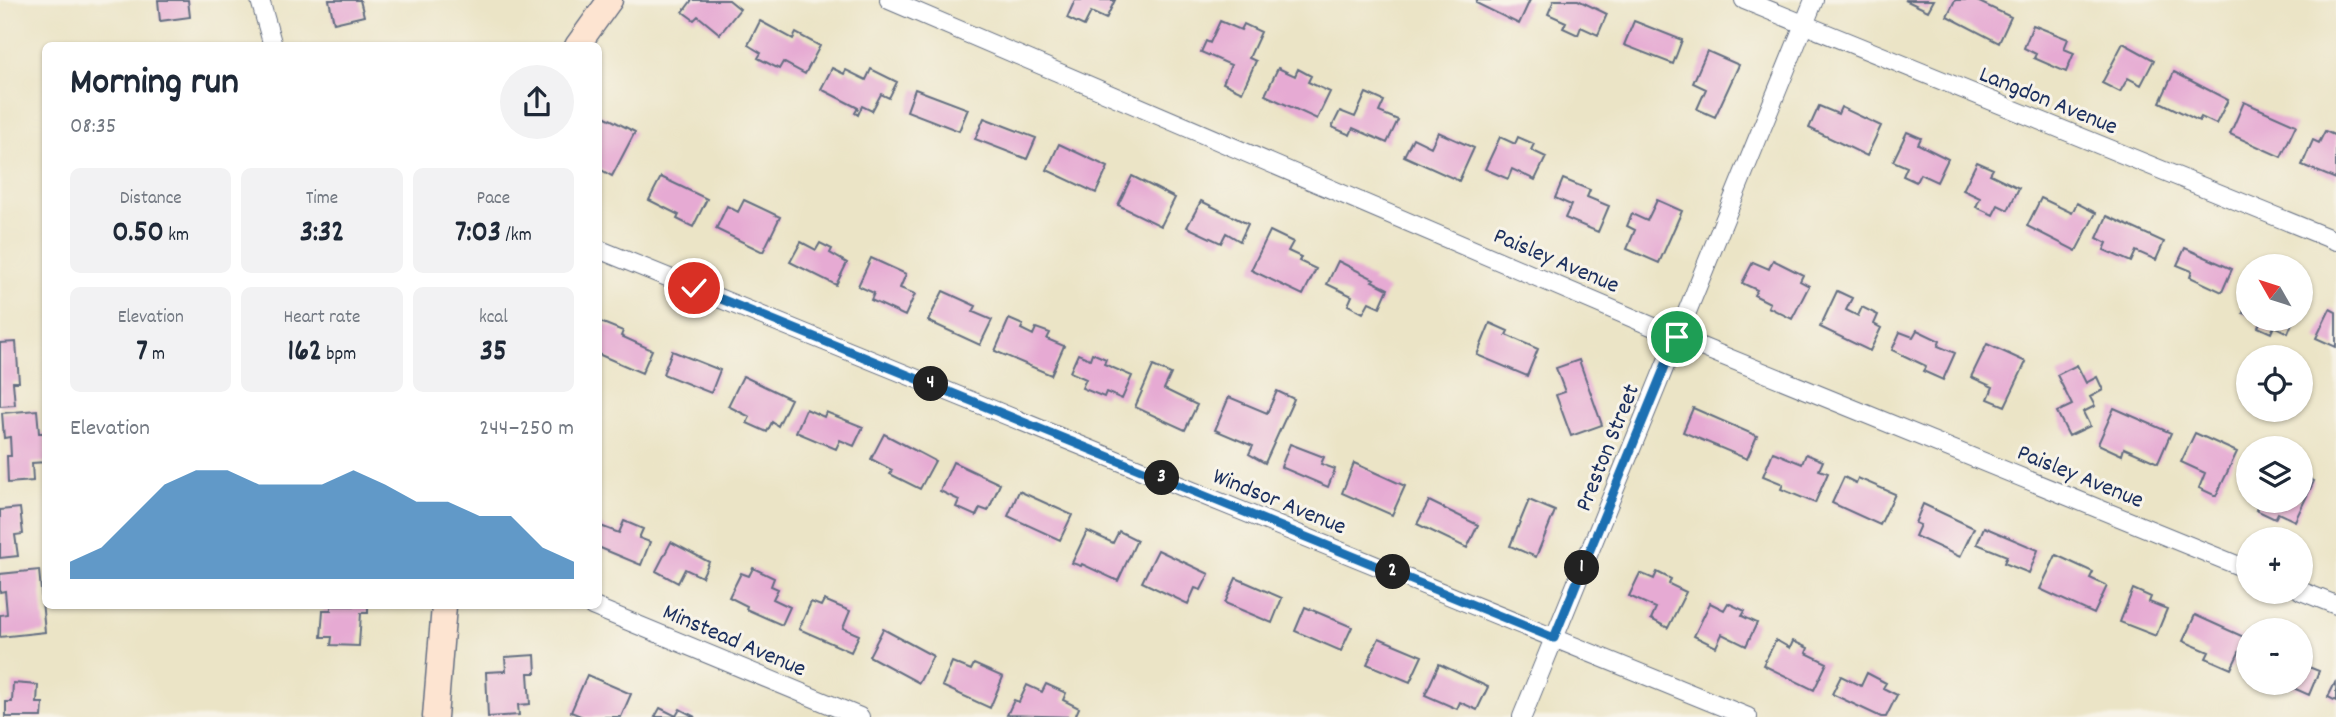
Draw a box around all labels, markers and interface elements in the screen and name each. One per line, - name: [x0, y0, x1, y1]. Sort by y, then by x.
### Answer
- text: Morning run: [70, 57, 239, 112]
- street label: Langdon Avenue: [1973, 59, 2122, 145]
- button: share: [500, 65, 574, 139]
- text: 08:35: [70, 111, 116, 144]
- text: Distance: [120, 186, 182, 213]
- text: Time: [306, 186, 338, 213]
- text: Pace: [477, 186, 510, 213]
- text: 0.50: [112, 213, 164, 256]
- text: 3:32: [300, 213, 344, 256]
- text: 7:03: [455, 213, 501, 256]
- street label: Paisley Avenue: [1488, 220, 1624, 304]
- text: km: [164, 223, 189, 250]
- text: /km: [501, 223, 532, 250]
- north arrow: [2236, 254, 2314, 331]
- map controls: [2236, 254, 2313, 695]
- pin: [664, 258, 724, 318]
- icon: check: [675, 269, 713, 307]
- text: Elevation: [118, 305, 184, 332]
- text: Heart rate: [284, 305, 360, 332]
- text: kcal: [479, 305, 508, 332]
- pin: [1647, 307, 1707, 367]
- icon: arrive: [1658, 318, 1696, 356]
- text: 7: [136, 332, 148, 375]
- text: 162: [288, 332, 322, 375]
- text: 35: [480, 332, 507, 375]
- text: m: [148, 342, 165, 369]
- text: bpm: [322, 342, 356, 369]
- button: locate: [2236, 345, 2313, 422]
- pin: 4: [914, 366, 948, 402]
- text: 4: [927, 370, 934, 397]
- street label: Preston Street: [1568, 379, 1650, 517]
- text: Elevation: [70, 413, 150, 446]
- text: 244–250 m: [479, 413, 574, 446]
- button: layers: [2236, 436, 2313, 513]
- street label: Paisley Avenue: [2011, 437, 2148, 519]
- pin: 3: [1144, 461, 1180, 496]
- street label: Windsor Avenue: [1207, 461, 1351, 545]
- text: 3: [1157, 464, 1166, 491]
- button: +: [2236, 527, 2313, 604]
- pin: 1: [1564, 550, 1600, 586]
- pin: 2: [1376, 554, 1410, 590]
- text: 1: [1579, 554, 1584, 581]
- text: 2: [1388, 558, 1397, 585]
- street label: Minstead Avenue: [657, 596, 811, 687]
- button: −: [2236, 618, 2313, 695]

